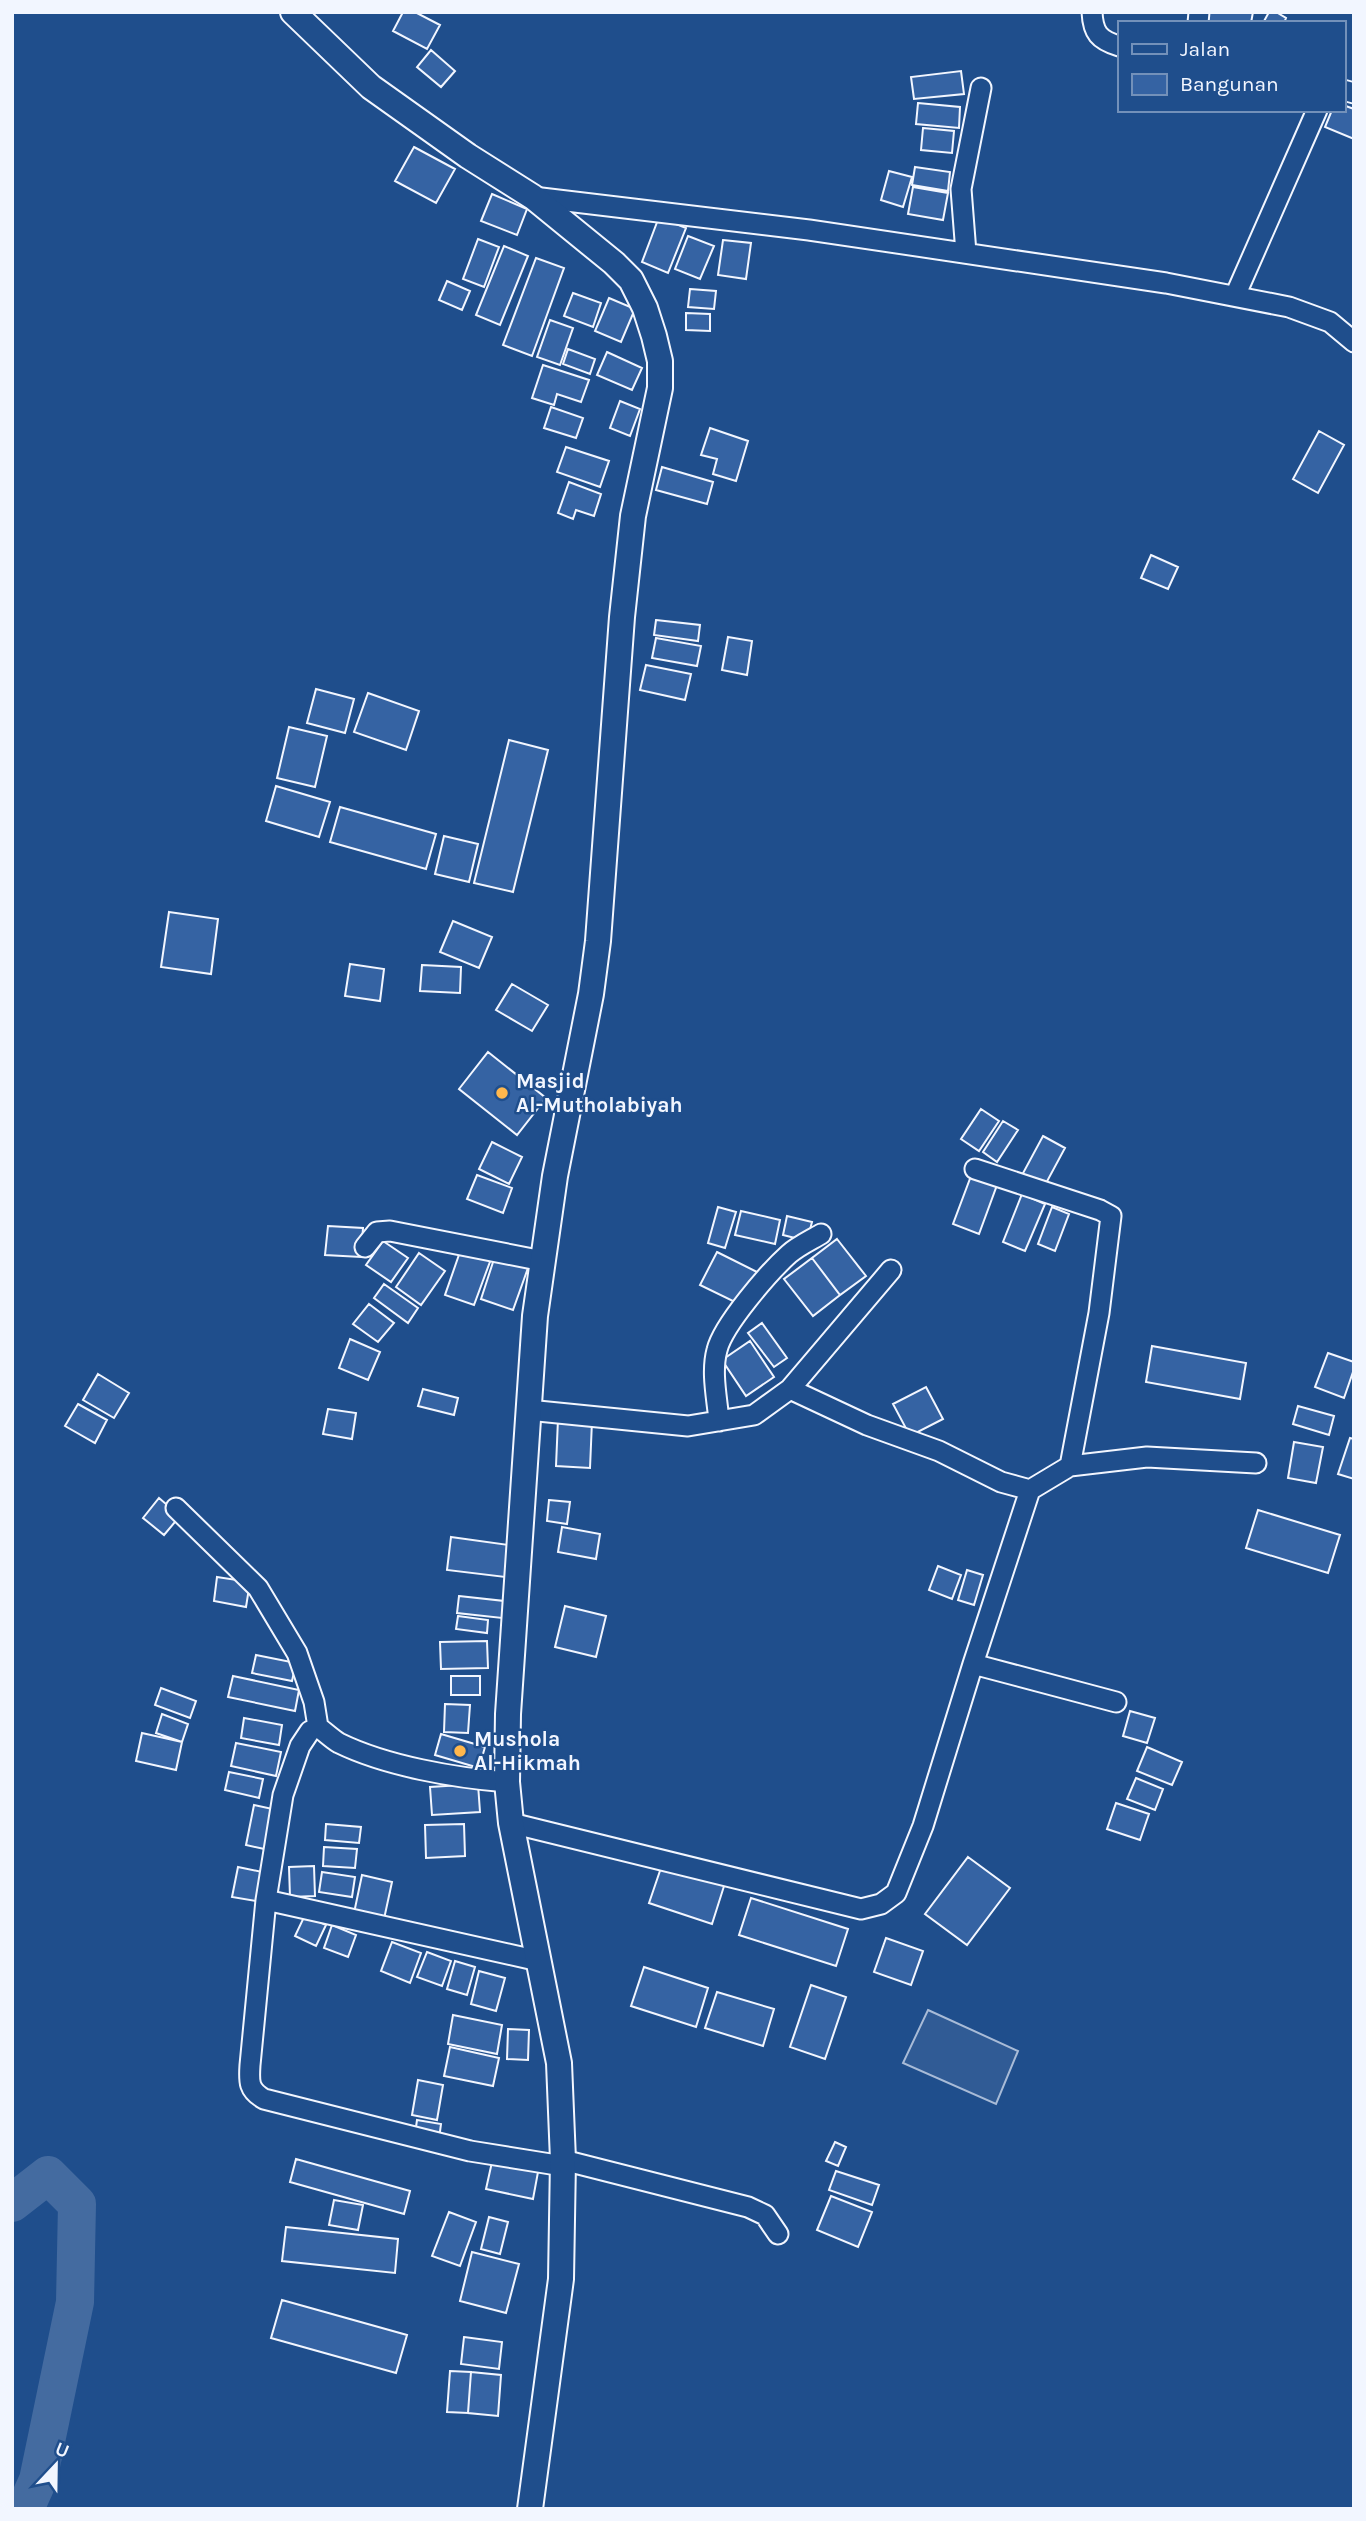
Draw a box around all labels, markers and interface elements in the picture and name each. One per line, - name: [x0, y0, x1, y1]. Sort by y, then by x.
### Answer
- legend: [1118, 21, 1345, 112]
- text: Jalan: [1180, 37, 1230, 61]
- text: Bangunan: [1180, 72, 1279, 96]
- place label: Masjid Al-Mutholabiyah: [516, 1069, 683, 1117]
- marker: Masjid Al-Mutholabiyah: [494, 1085, 510, 1101]
- place label: Mushola Al-Hikmah: [474, 1727, 581, 1775]
- marker: Mushola Al-Hikmah: [452, 1743, 468, 1759]
- north arrow: [21, 2430, 91, 2500]
- text: U: [52, 2438, 72, 2463]

